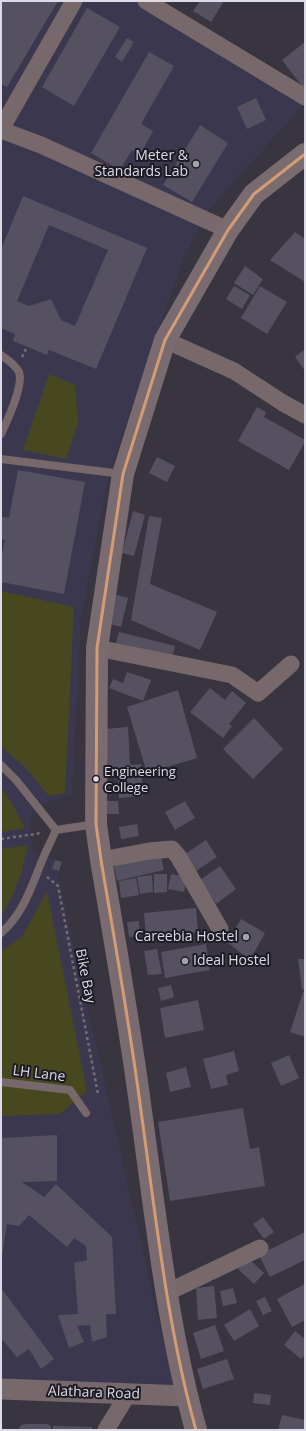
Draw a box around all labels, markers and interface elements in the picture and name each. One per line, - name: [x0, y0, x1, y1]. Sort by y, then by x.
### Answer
- place label: Meter & Standards Lab: [94, 148, 188, 180]
- marker: Meter & Standards Lab: [191, 159, 201, 169]
- place label: Engineering College: [104, 764, 176, 795]
- marker: Engineering College: [91, 774, 101, 784]
- place label: Careebia Hostel: [135, 929, 238, 945]
- marker: Careebia Hostel: [241, 932, 251, 942]
- street label: Bike Bay: [71, 947, 99, 1005]
- place label: Ideal Hostel: [193, 953, 270, 969]
- marker: Ideal Hostel: [180, 956, 190, 966]
- street label: LH Lane: [12, 1062, 66, 1086]
- street label: Alathara Road: [48, 1383, 140, 1403]

